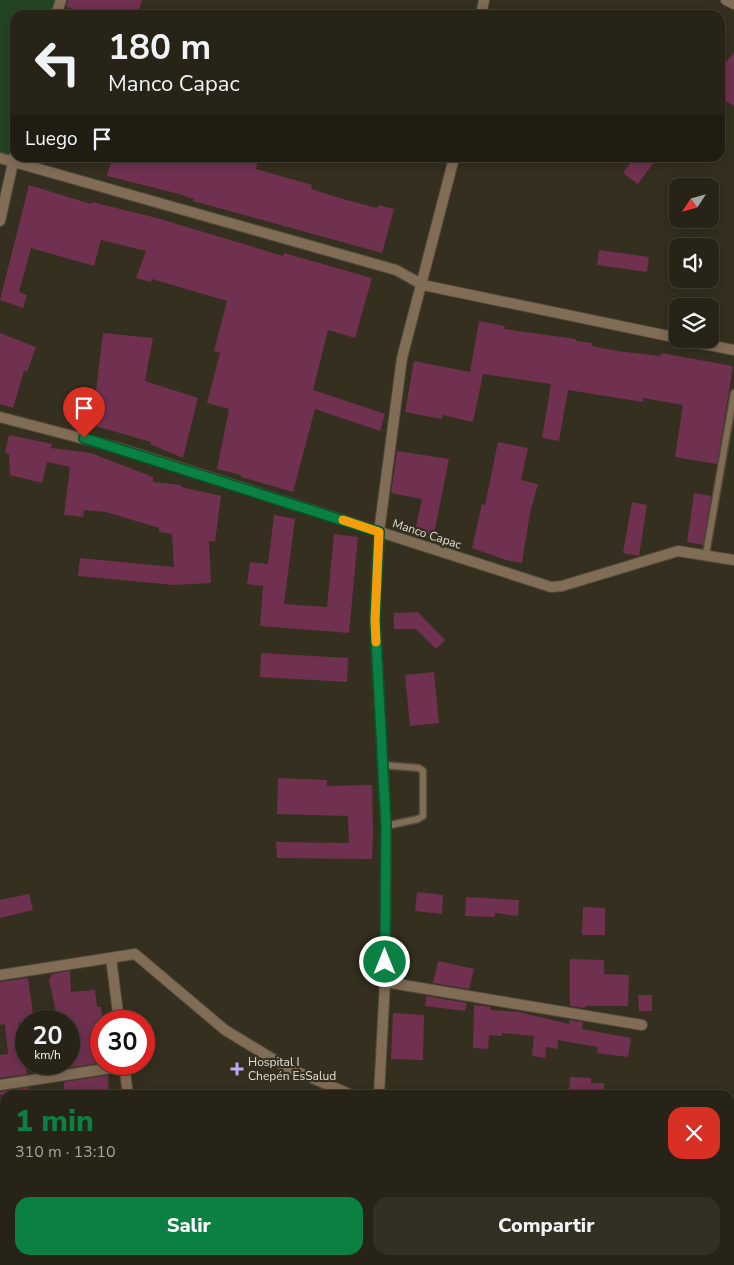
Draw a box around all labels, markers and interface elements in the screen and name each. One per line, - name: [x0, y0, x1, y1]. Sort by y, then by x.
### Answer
- text: 180 m: [108, 24, 211, 71]
- icon: left: [25, 30, 90, 95]
- text: Manco Capac: [108, 69, 240, 99]
- icon: arrive: [88, 125, 116, 153]
- text: Luego: [25, 126, 78, 152]
- north arrow: [669, 178, 719, 228]
- map controls: [669, 178, 719, 348]
- button: sound: [669, 238, 719, 288]
- button: layers: [669, 298, 719, 348]
- pin: [63, 387, 105, 438]
- icon: arrive: [70, 394, 98, 422]
- street label: Manco Capac: [390, 515, 464, 553]
- position arrow: [358, 935, 410, 987]
- speed limit sign: 30: [90, 1010, 155, 1075]
- text: 20: [32, 1019, 63, 1053]
- text: km/h: [34, 1047, 61, 1063]
- place label: Hospital I Chepén EsSalud: [248, 1054, 336, 1084]
- marker: Hospital I Chepén EsSalud: [230, 1062, 244, 1076]
- text: 1 min: [15, 1101, 94, 1142]
- button: close: [668, 1107, 720, 1159]
- text: 310 m · 13:10: [15, 1141, 116, 1163]
- button: Salir: [15, 1197, 363, 1255]
- button: Compartir: [373, 1197, 720, 1255]

